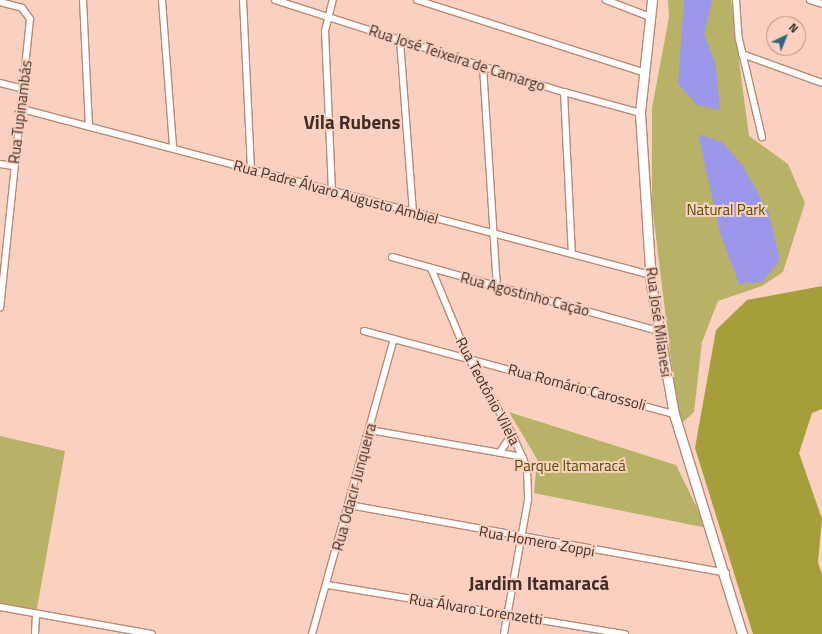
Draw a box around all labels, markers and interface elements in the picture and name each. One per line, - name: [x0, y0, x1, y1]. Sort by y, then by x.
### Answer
- north arrow: [766, 16, 806, 56]
- text: N: [785, 20, 802, 36]
- street label: Rua José Teixeira de Camargo: [367, 21, 547, 95]
- street label: Rua Tupinambás: [5, 59, 35, 165]
- district label: Vila Rubens: [303, 111, 401, 133]
- street label: Rua Padre Álvaro Augusto Ambiel: [232, 156, 440, 228]
- park label: Natural Park: [686, 201, 766, 219]
- street label: Rua José Milanesi: [642, 266, 676, 378]
- street label: Rua Agostinho Cação: [458, 268, 592, 320]
- street label: Rua Teotônio Vilela: [452, 334, 524, 448]
- street label: Rua Romário Carossoli: [506, 360, 648, 414]
- street label: Rua Odacir Junqueira: [328, 421, 380, 553]
- park label: Parque Itamaracá: [514, 457, 626, 475]
- street label: Rua Homero Zoppi: [478, 522, 596, 560]
- district label: Jardim Itamaracá: [469, 572, 609, 594]
- street label: Rua Álvaro Lorenzetti: [408, 590, 544, 628]

